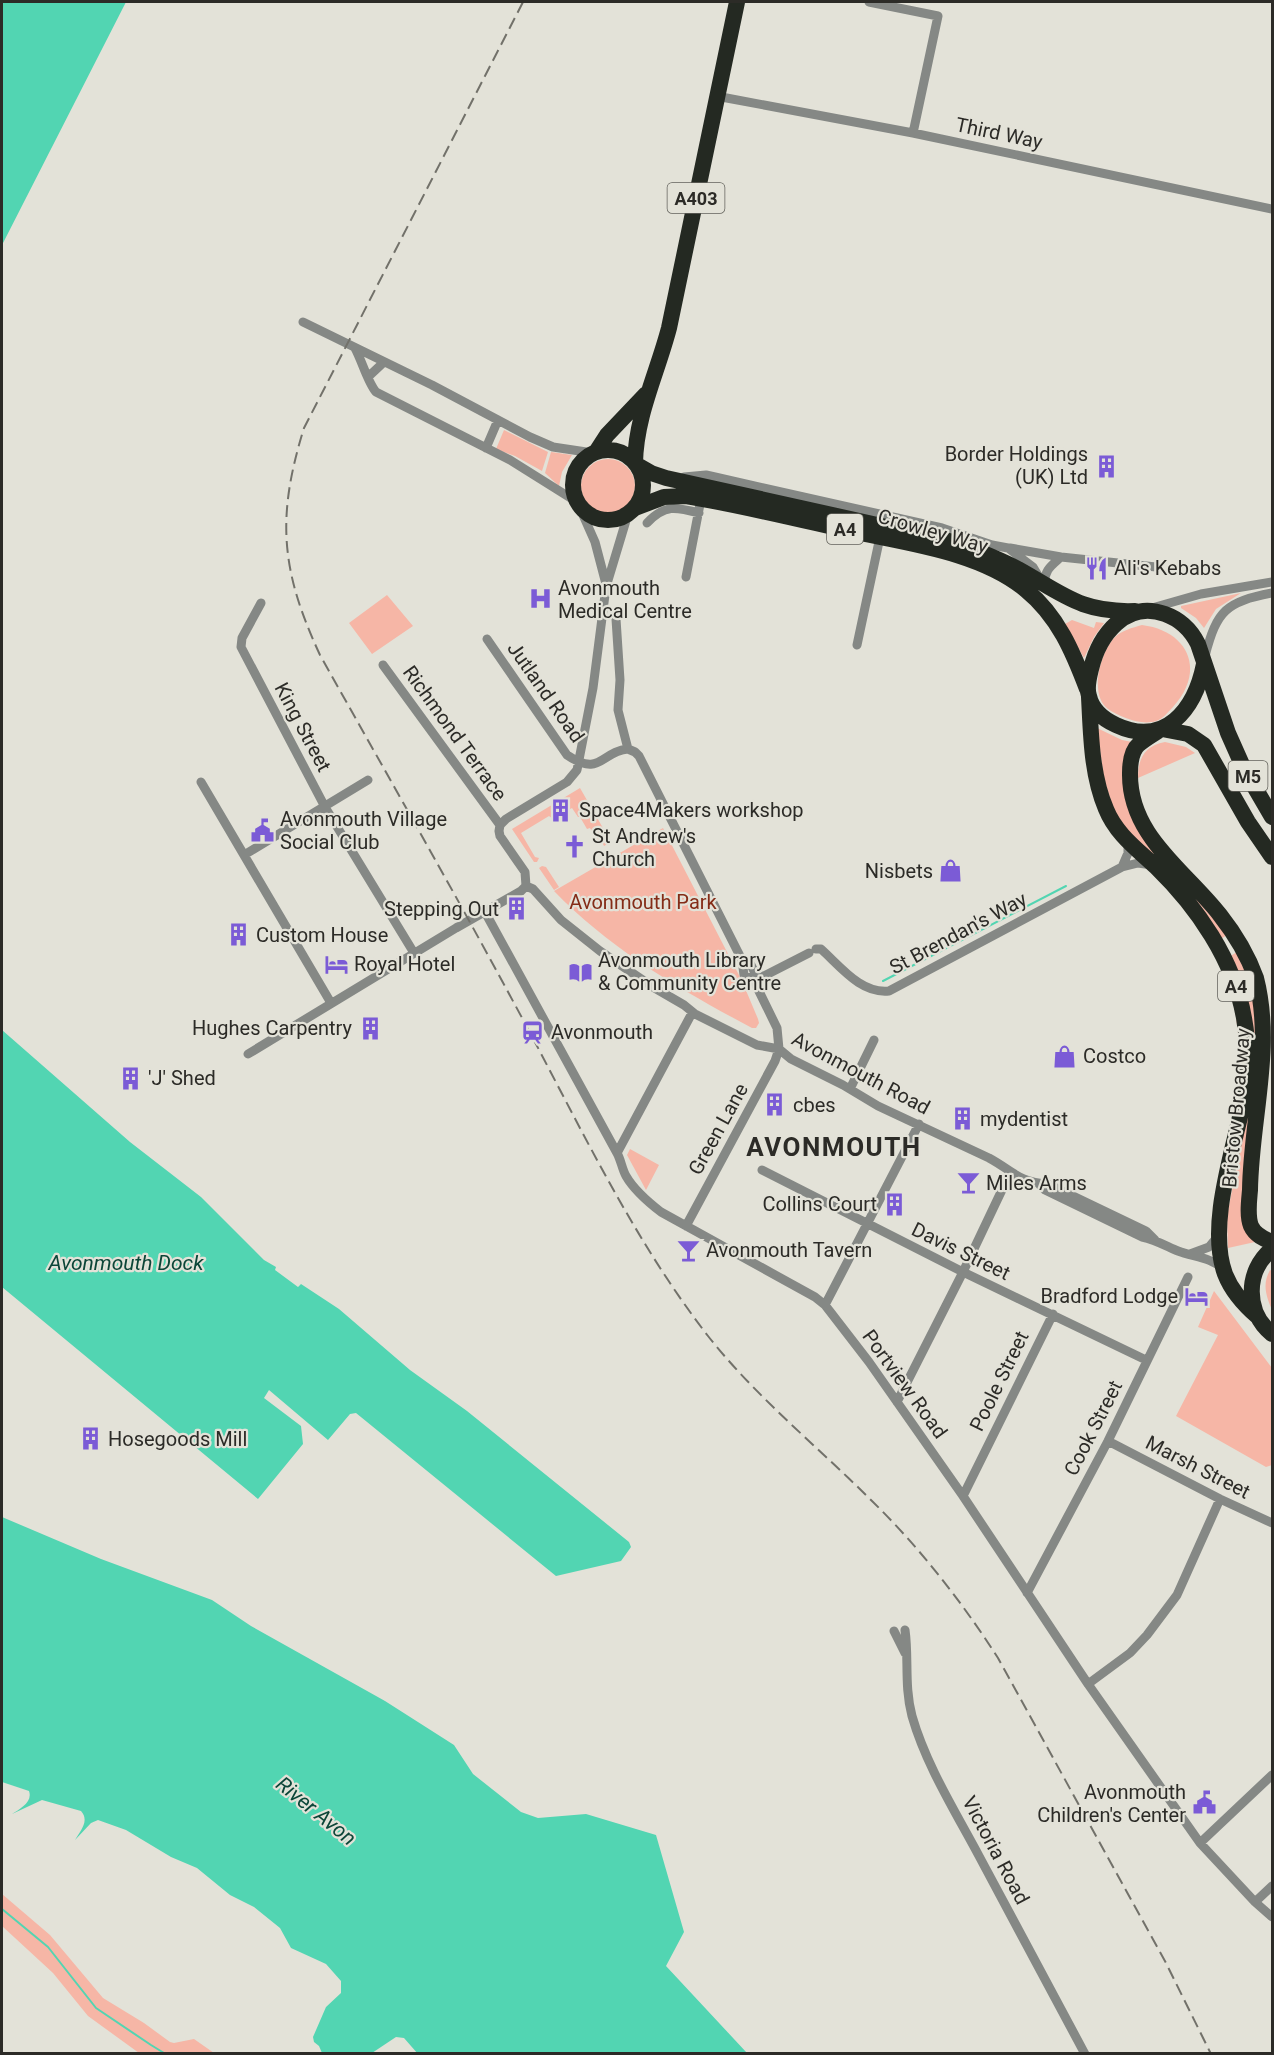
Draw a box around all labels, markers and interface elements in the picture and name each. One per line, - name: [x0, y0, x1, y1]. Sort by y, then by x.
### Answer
- street label: Third Way: [953, 112, 1045, 154]
- road number: A403: [668, 183, 724, 213]
- place label: Border Holdings (UK) Ltd: [945, 442, 1088, 489]
- building icon: Border Holdings (UK) Ltd: [1093, 453, 1119, 479]
- street label: Crowley Way: [875, 504, 991, 558]
- road number: A4: [827, 514, 863, 544]
- restaurant icon: Ali's Kebabs: [1083, 555, 1109, 581]
- place label: Ali's Kebabs: [1114, 556, 1221, 580]
- place label: Avonmouth Medical Centre: [558, 576, 692, 623]
- hospital icon: Avonmouth Medical Centre: [527, 586, 553, 612]
- street label: Jutland Road: [502, 637, 590, 747]
- street label: Richmond Terrace: [398, 661, 512, 805]
- street label: King Street: [270, 678, 336, 776]
- road number: M5: [1228, 761, 1268, 791]
- building icon: Space4Makers workshop: [548, 797, 574, 823]
- place label: Space4Makers workshop: [579, 798, 804, 822]
- place label: Avonmouth Village Social Club: [280, 807, 447, 854]
- public building icon: Avonmouth Village Social Club: [249, 817, 275, 843]
- place label: St Andrew's Church: [592, 824, 696, 871]
- church icon: St Andrew's Church: [561, 834, 587, 860]
- shop icon: Nisbets: [938, 858, 964, 884]
- place label: Nisbets: [865, 859, 933, 883]
- street label: St Brendan's Way: [885, 887, 1031, 979]
- park label: Avonmouth Park: [569, 890, 718, 914]
- building icon: Stepping Out: [504, 896, 530, 922]
- place label: Stepping Out: [384, 897, 499, 921]
- building icon: Custom House: [225, 922, 251, 948]
- place label: Custom House: [256, 923, 388, 947]
- place label: Avonmouth Library & Community Centre: [598, 948, 781, 995]
- hotel icon: Royal Hotel: [323, 951, 349, 977]
- place label: Royal Hotel: [354, 952, 455, 976]
- library icon: Avonmouth Library & Community Centre: [567, 959, 593, 985]
- road number: A4: [1218, 971, 1254, 1001]
- building icon: Hughes Carpentry: [357, 1015, 383, 1041]
- place label: Hughes Carpentry: [192, 1016, 353, 1040]
- station icon: Avonmouth: [520, 1019, 546, 1045]
- place label: Avonmouth: [551, 1020, 653, 1044]
- street label: Avonmouth Road: [788, 1027, 934, 1119]
- street label: Bristow Broadway: [1217, 1027, 1255, 1189]
- shop icon: Costco: [1052, 1043, 1078, 1069]
- place label: Costco: [1083, 1044, 1146, 1068]
- building icon: 'J' Shed: [117, 1065, 143, 1091]
- place label: 'J' Shed: [148, 1066, 216, 1090]
- street label: Green Lane: [683, 1079, 753, 1179]
- building icon: cbes: [762, 1092, 788, 1118]
- place label: cbes: [793, 1093, 836, 1117]
- building icon: mydentist: [949, 1106, 975, 1132]
- place label: mydentist: [980, 1107, 1068, 1131]
- district label: AVONMOUTH: [746, 1132, 922, 1162]
- bar icon: Miles Arms: [955, 1170, 981, 1196]
- place label: Miles Arms: [986, 1171, 1087, 1195]
- building icon: Collins Court: [882, 1191, 908, 1217]
- place label: Collins Court: [762, 1192, 877, 1216]
- street label: Davis Street: [908, 1217, 1014, 1285]
- bar icon: Avonmouth Tavern: [675, 1237, 701, 1263]
- place label: Avonmouth Tavern: [706, 1238, 872, 1262]
- water label: Avonmouth Dock: [47, 1251, 204, 1275]
- hotel icon: Bradford Lodge: [1183, 1283, 1209, 1309]
- place label: Bradford Lodge: [1041, 1284, 1178, 1308]
- street label: Portview Road: [857, 1325, 953, 1443]
- street label: Poole Street: [964, 1327, 1034, 1435]
- street label: Cook Street: [1059, 1376, 1127, 1480]
- building icon: Hosegoods Mill: [77, 1426, 103, 1452]
- place label: Hosegoods Mill: [108, 1427, 247, 1451]
- street label: Marsh Street: [1142, 1430, 1254, 1504]
- water label: River Avon: [271, 1772, 361, 1850]
- place label: Avonmouth Children's Center: [1037, 1780, 1186, 1827]
- public building icon: Avonmouth Children's Center: [1191, 1790, 1217, 1816]
- street label: Victoria Road: [957, 1792, 1035, 1908]

